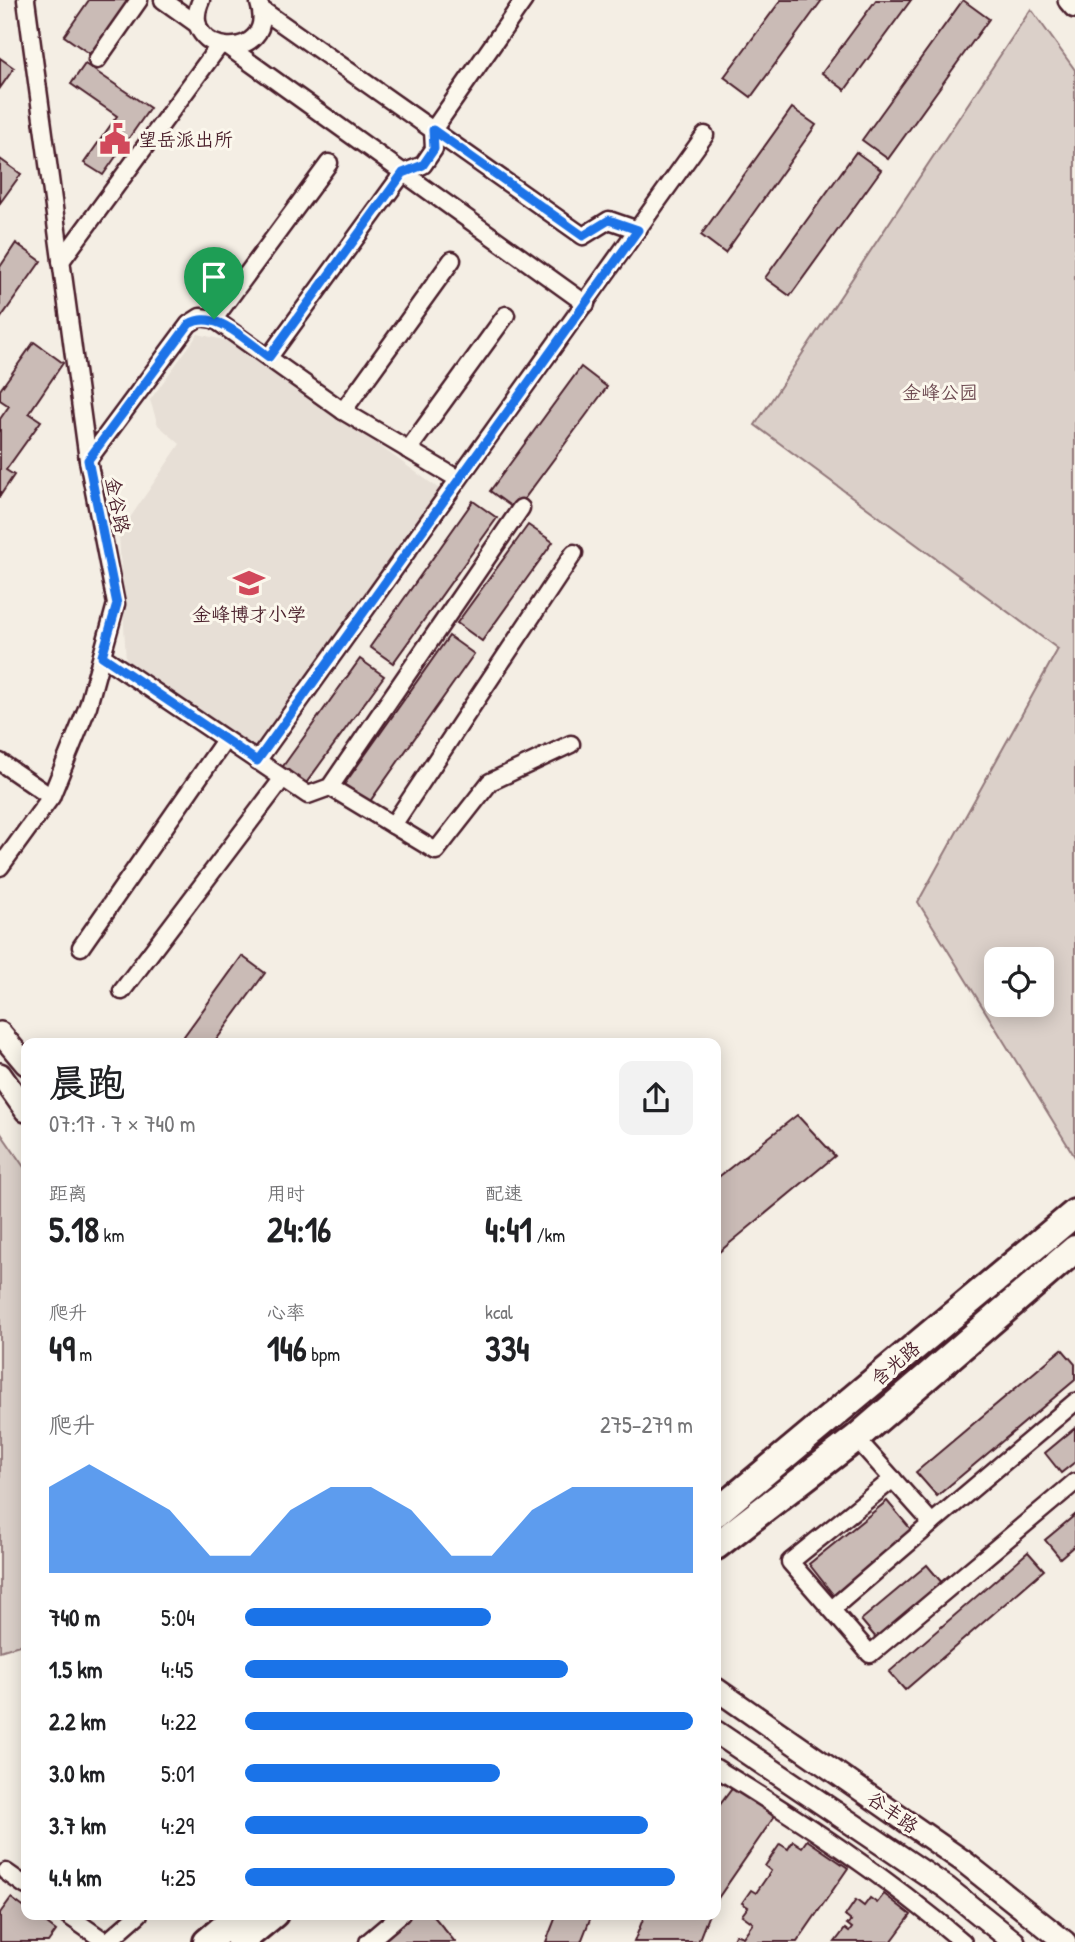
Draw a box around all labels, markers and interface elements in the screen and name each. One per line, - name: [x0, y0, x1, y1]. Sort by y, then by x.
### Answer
- public building icon: 望岳派出所: [98, 122, 132, 156]
- place label: 望岳派出所: [138, 126, 233, 152]
- pin: [184, 247, 244, 319]
- icon: arrive: [195, 258, 233, 296]
- park label: 金峰公园: [902, 379, 978, 405]
- street label: 金谷路: [100, 475, 136, 535]
- school or university icon: 金峰博才小学: [232, 566, 266, 600]
- place label: 金峰博才小学: [192, 601, 306, 627]
- map controls: [984, 947, 1054, 1017]
- button: locate: [984, 947, 1054, 1017]
- text: 晨跑: [49, 1056, 125, 1108]
- button: share: [619, 1061, 693, 1135]
- text: 07:17 · 7 × 740 m: [49, 1108, 195, 1139]
- text: 距离: [49, 1180, 87, 1206]
- text: 用时: [267, 1180, 305, 1206]
- text: 配速: [485, 1180, 523, 1206]
- text: 5.18: [49, 1206, 99, 1253]
- text: 24:16: [267, 1206, 331, 1253]
- text: 4:41: [485, 1206, 532, 1253]
- text: km: [99, 1222, 124, 1248]
- text: /km: [532, 1222, 565, 1248]
- text: 爬升: [49, 1299, 87, 1325]
- text: 心率: [267, 1299, 305, 1325]
- text: kcal: [485, 1299, 513, 1325]
- text: 49: [49, 1325, 75, 1372]
- text: 146: [267, 1325, 307, 1372]
- text: 334: [485, 1325, 530, 1372]
- street label: 含光路: [865, 1335, 925, 1391]
- text: m: [75, 1341, 92, 1367]
- text: bpm: [307, 1341, 340, 1367]
- text: 爬升: [49, 1409, 95, 1440]
- text: 275–279 m: [600, 1409, 693, 1440]
- text: 740 m: [49, 1602, 100, 1633]
- text: 5:04: [161, 1602, 195, 1633]
- text: 1.5 km: [49, 1654, 102, 1685]
- text: 4:45: [161, 1654, 193, 1685]
- text: 2.2 km: [49, 1706, 106, 1737]
- text: 4:22: [161, 1706, 197, 1737]
- text: 3.0 km: [49, 1758, 105, 1789]
- text: 5:01: [161, 1758, 195, 1789]
- street label: 谷丰路: [862, 1785, 924, 1839]
- text: 3.7 km: [49, 1810, 106, 1841]
- text: 4:29: [161, 1810, 194, 1841]
- text: 4.4 km: [49, 1862, 102, 1893]
- text: 4:25: [161, 1862, 195, 1893]

